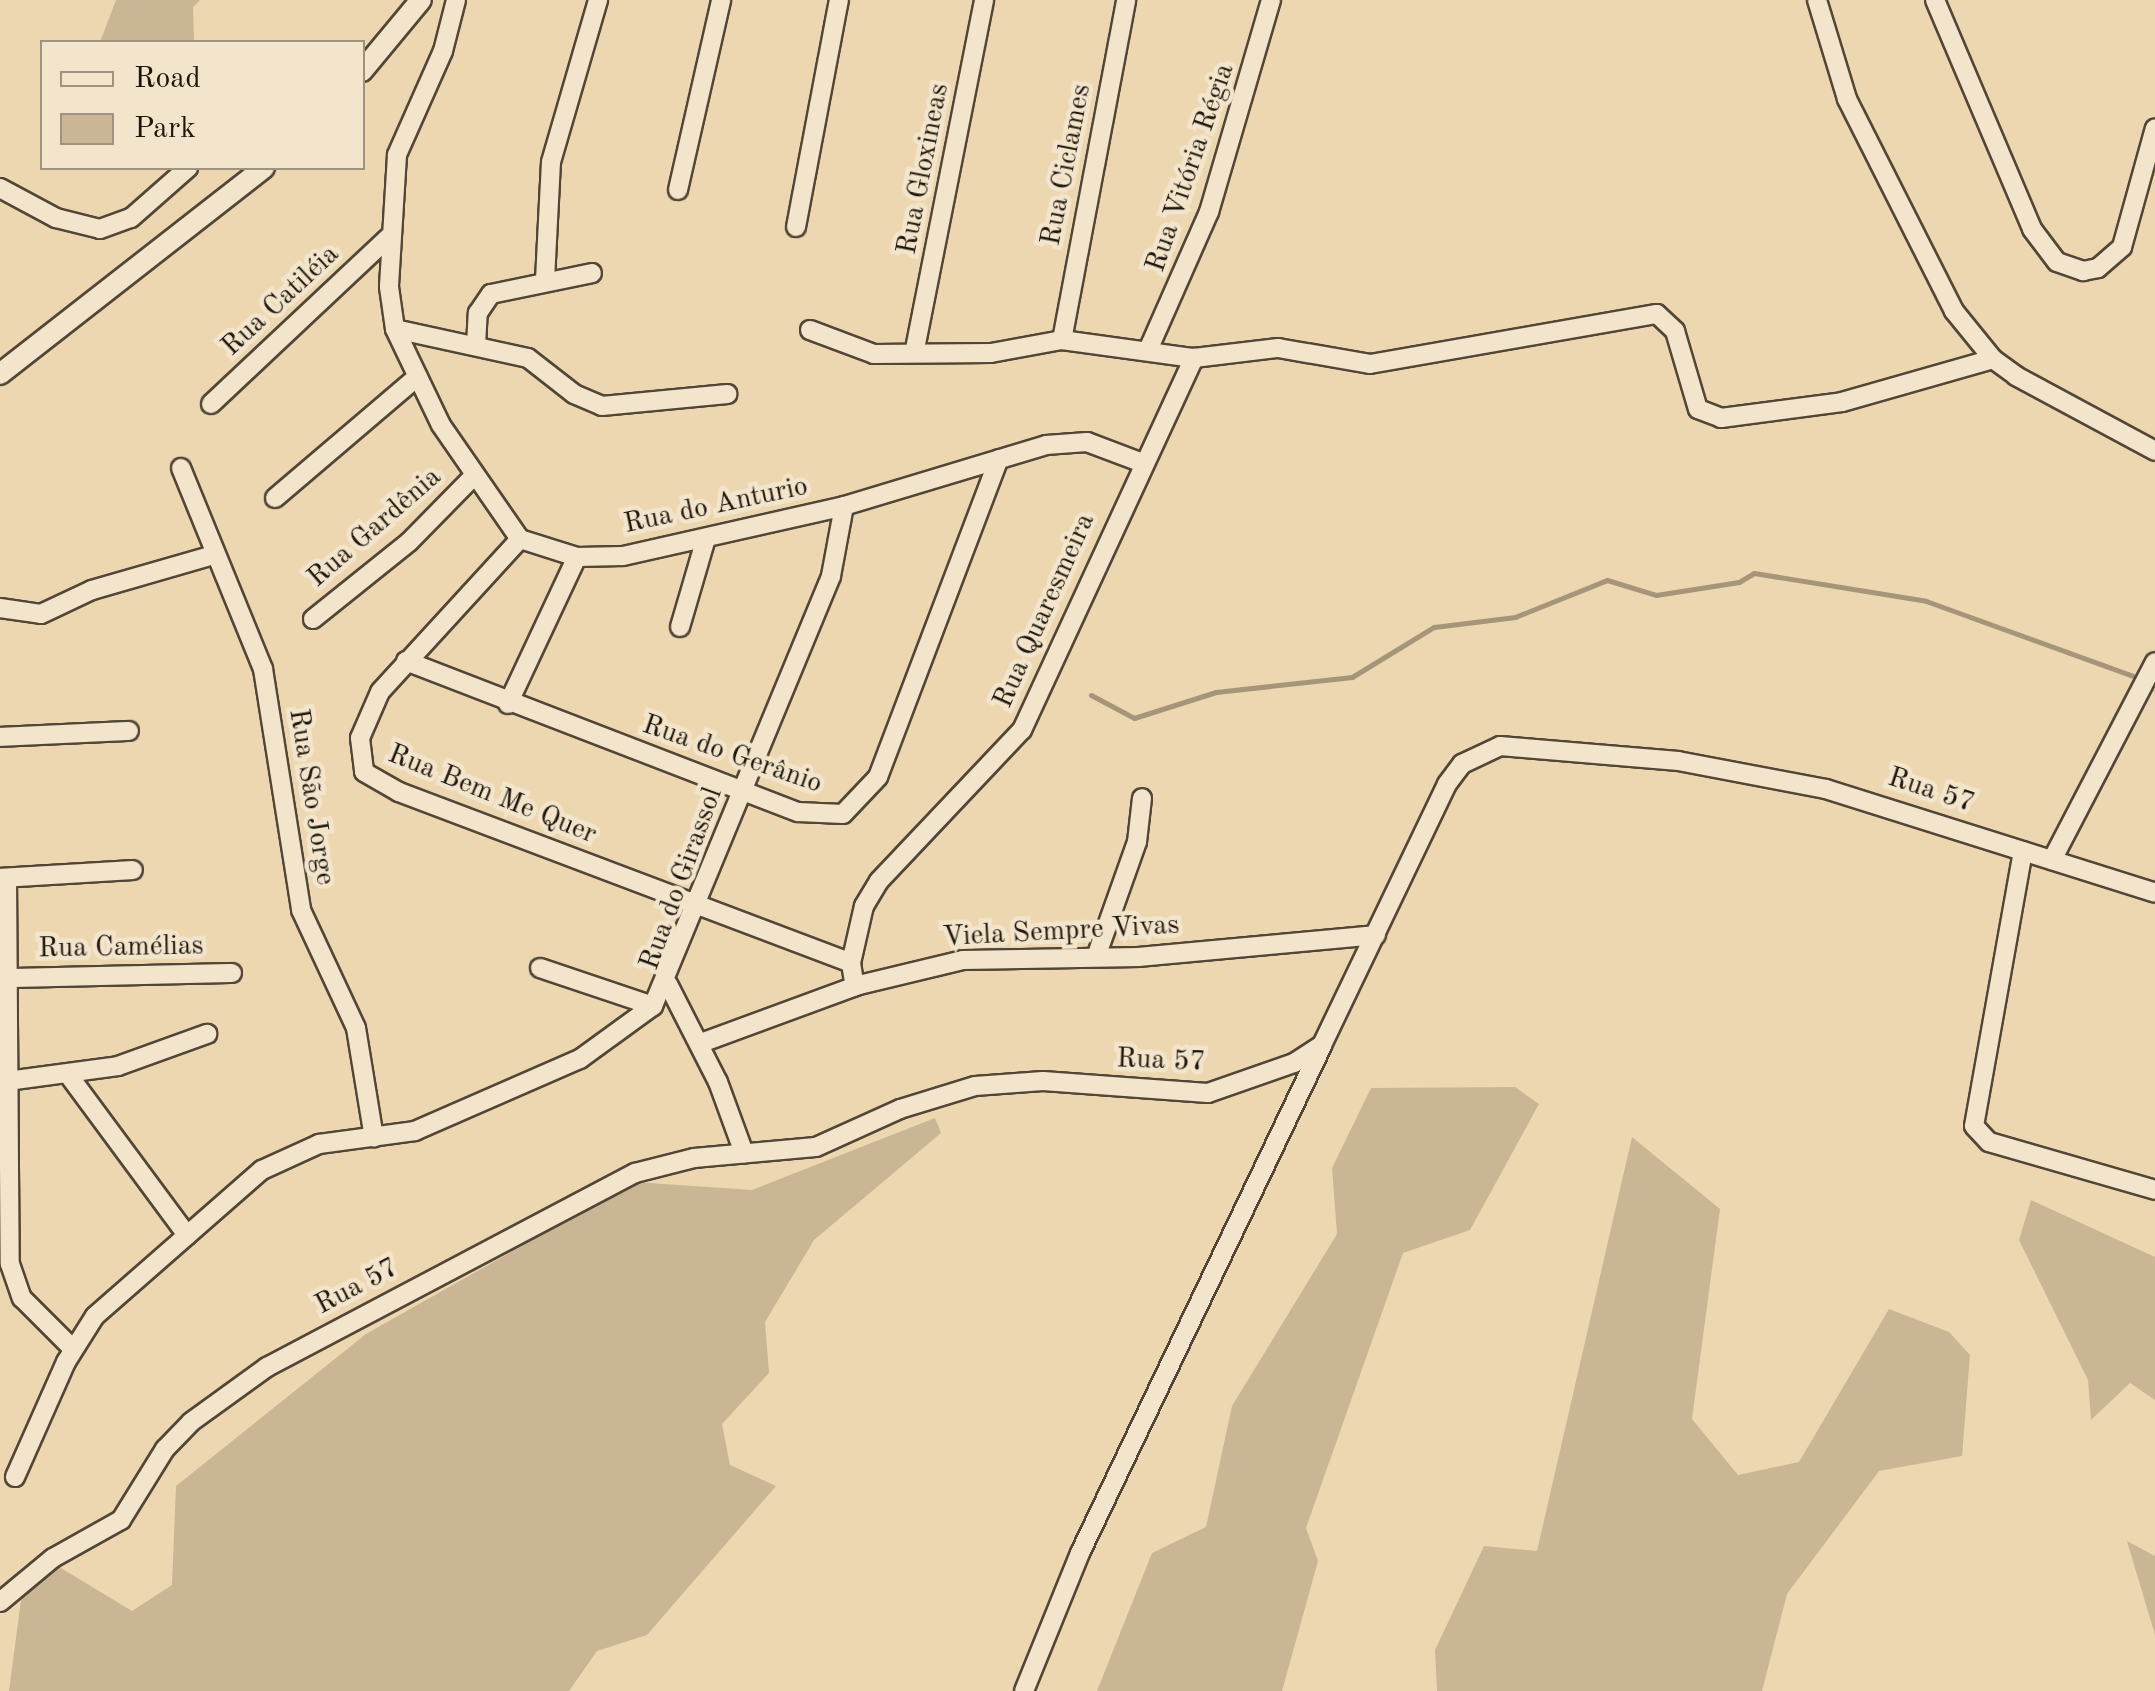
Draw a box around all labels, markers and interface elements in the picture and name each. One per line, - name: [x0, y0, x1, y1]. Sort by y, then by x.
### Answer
- legend: [40, 40, 365, 170]
- street label: Rua Vitória Régia: [1140, 59, 1242, 277]
- text: Road: [134, 64, 201, 94]
- street label: Rua Gloxineas: [891, 81, 957, 257]
- street label: Rua Ciclames: [1035, 81, 1099, 249]
- text: Park: [134, 114, 196, 144]
- street label: Rua Catiléia: [215, 238, 347, 364]
- street label: Rua Gardênia: [301, 461, 449, 595]
- street label: Rua do Anturio: [621, 470, 811, 542]
- street label: Rua Quaresmeira: [987, 508, 1103, 714]
- street label: Rua São Jorge: [280, 706, 342, 888]
- street label: Rua do Gerânio: [638, 709, 826, 801]
- street label: Rua Bem Me Quer: [383, 738, 601, 852]
- street label: Rua 57: [1883, 761, 1979, 821]
- street label: Rua do Girassol: [633, 783, 731, 975]
- street label: Viela Sempre Vivas: [942, 909, 1180, 955]
- street label: Rua Camélias: [38, 930, 204, 966]
- street label: Rua 57: [1116, 1043, 1206, 1079]
- street label: Rua 57: [310, 1251, 404, 1323]

